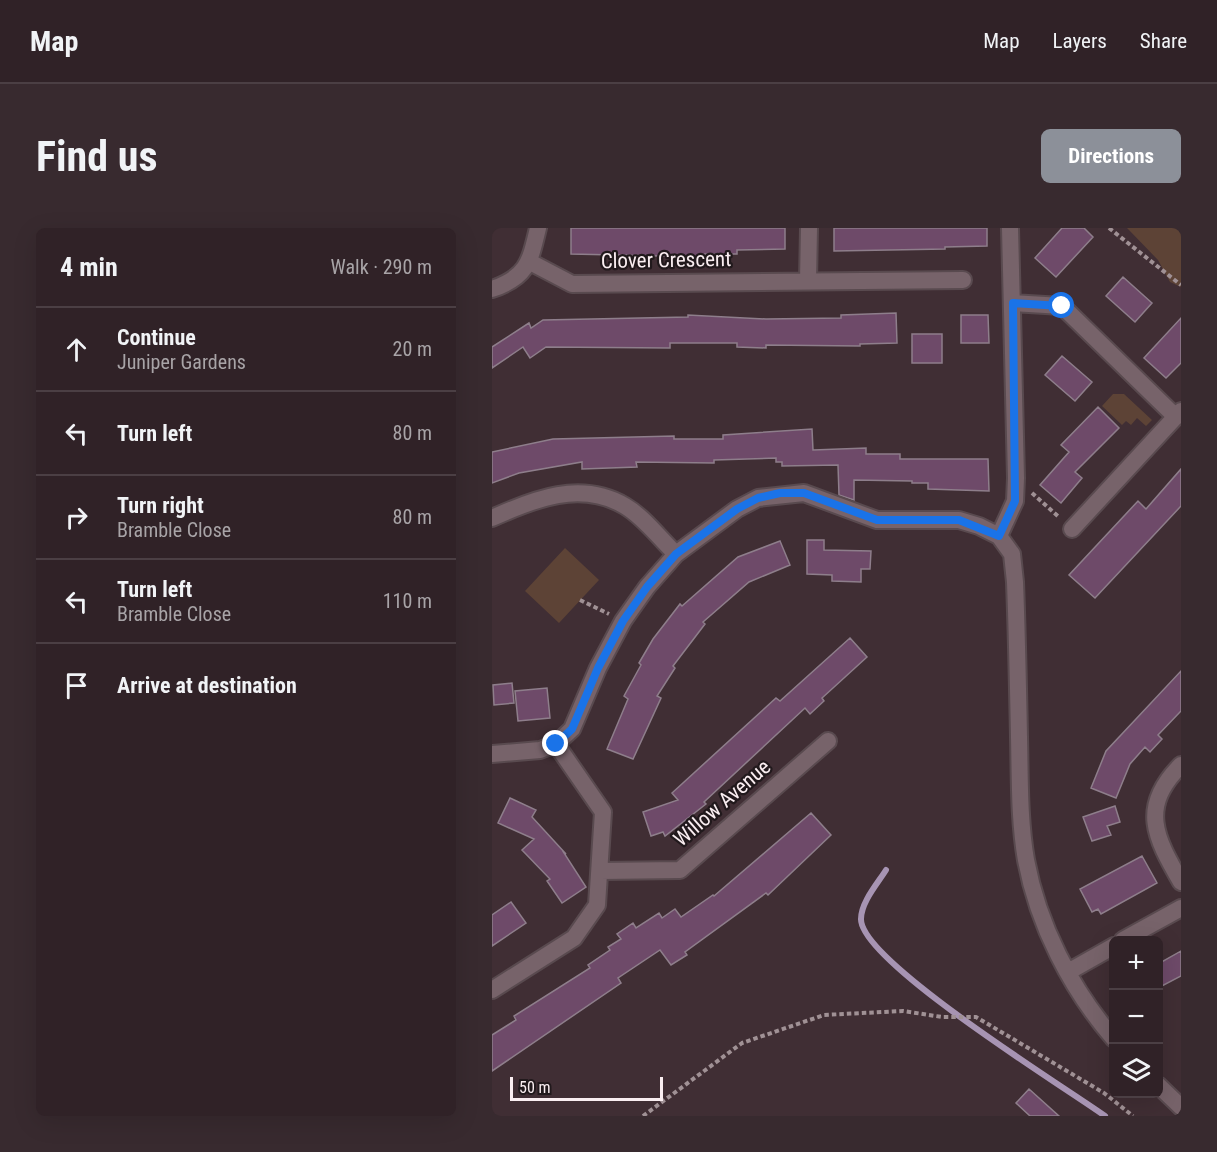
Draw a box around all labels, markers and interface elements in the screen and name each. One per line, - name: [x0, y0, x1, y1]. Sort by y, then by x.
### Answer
- text: Map: [30, 25, 78, 58]
- text: Map: [983, 29, 1020, 53]
- text: Layers: [1053, 29, 1107, 53]
- text: Share: [1140, 29, 1187, 53]
- button: Directions: [1041, 129, 1181, 183]
- text: Find us: [36, 132, 157, 181]
- street label: Clover Crescent: [601, 247, 731, 273]
- text: 4 min: [60, 252, 118, 282]
- text: Walk · 290 m: [331, 255, 432, 279]
- route start: [1048, 292, 1074, 318]
- text: Continue: [117, 325, 196, 350]
- icon: ahead: [60, 333, 93, 366]
- text: 20 m: [393, 337, 432, 361]
- text: Juniper Gardens: [117, 350, 246, 374]
- icon: left: [60, 417, 93, 450]
- text: Turn left: [117, 421, 192, 446]
- text: 80 m: [393, 421, 432, 445]
- text: Turn right: [117, 493, 204, 518]
- icon: right: [60, 501, 93, 534]
- text: 80 m: [393, 505, 432, 529]
- text: Bramble Close: [117, 518, 231, 542]
- text: Turn left: [117, 577, 192, 602]
- icon: left: [60, 585, 93, 618]
- text: 110 m: [383, 589, 432, 613]
- text: Bramble Close: [117, 602, 231, 626]
- icon: arrive: [60, 669, 93, 702]
- text: Arrive at destination: [117, 673, 297, 698]
- route end: [542, 730, 568, 756]
- street label: Willow Avenue: [669, 755, 775, 851]
- map controls: [1109, 936, 1163, 1098]
- button: +: [1109, 936, 1163, 990]
- button: −: [1109, 990, 1163, 1044]
- button: layers: [1109, 1044, 1163, 1098]
- scale bar: [510, 1074, 663, 1102]
- text: 50 m: [519, 1078, 551, 1097]

